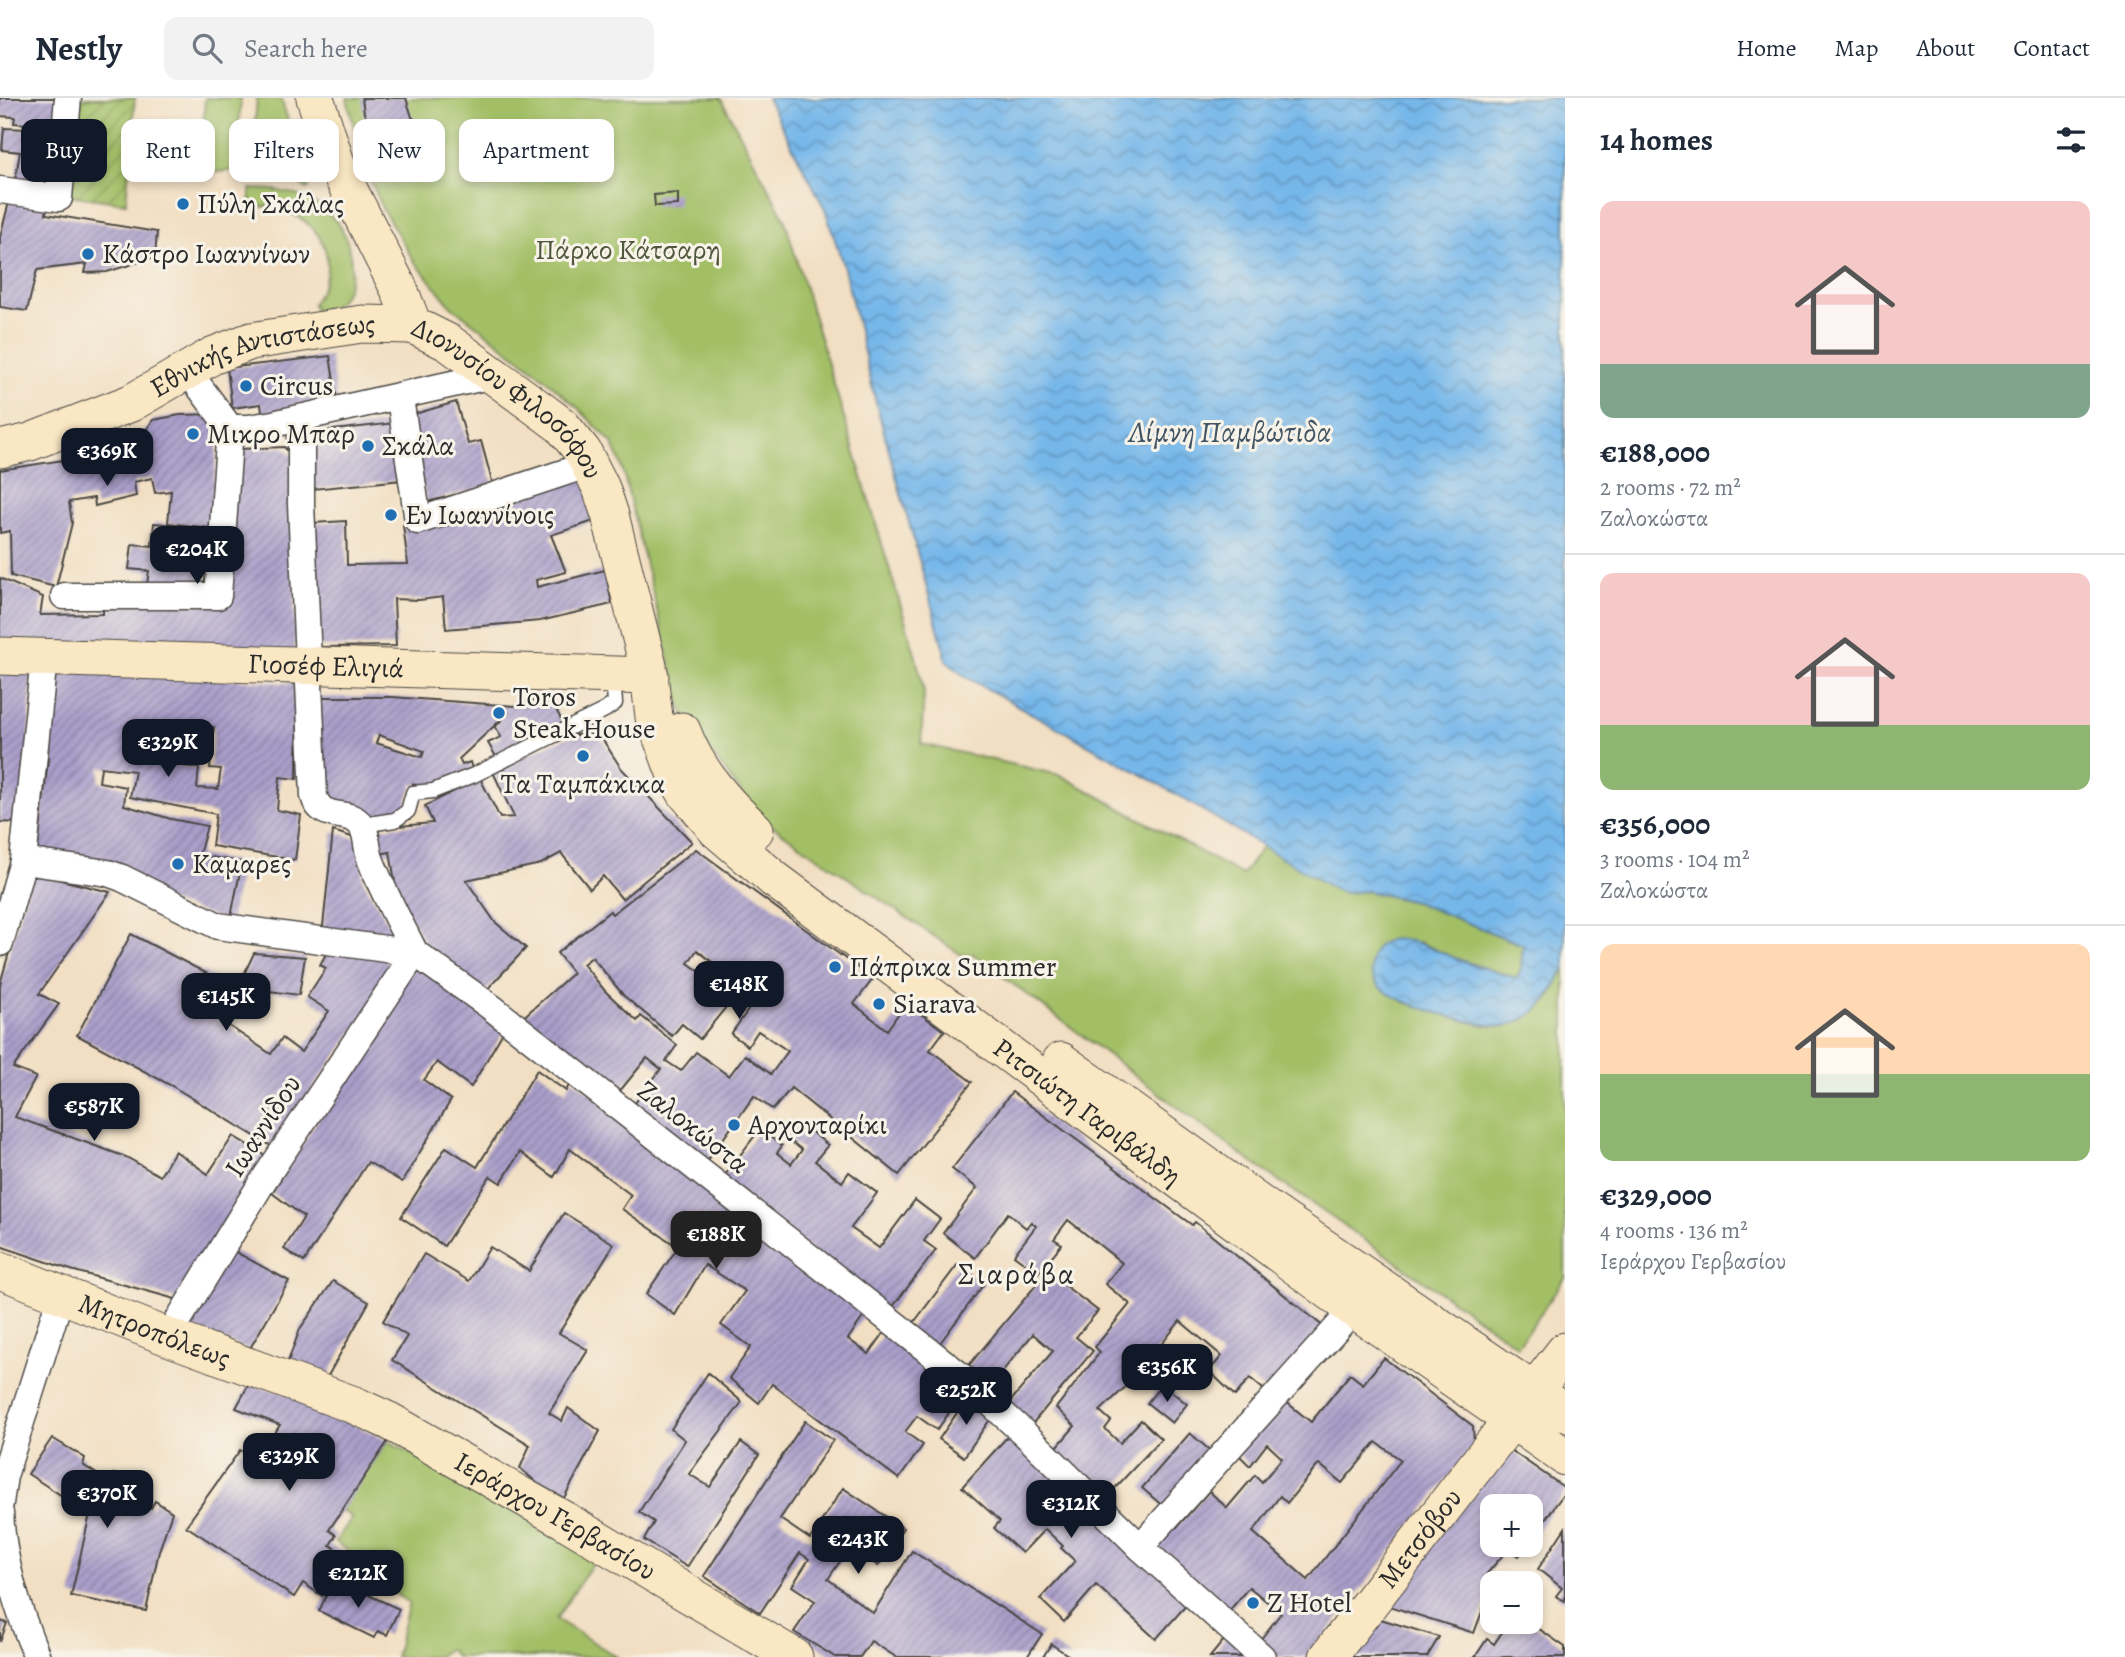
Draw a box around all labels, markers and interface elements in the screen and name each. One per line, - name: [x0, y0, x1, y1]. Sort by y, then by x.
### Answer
- search box: [164, 17, 654, 80]
- text: Nestly: [35, 26, 122, 71]
- icon: search: [188, 29, 226, 67]
- text: Search here: [244, 31, 368, 66]
- text: Home: [1736, 32, 1797, 64]
- text: Map: [1835, 32, 1879, 64]
- text: About: [1917, 32, 1975, 64]
- text: Contact: [2013, 32, 2090, 64]
- chip: Buy: [21, 119, 107, 182]
- chip: Rent: [121, 119, 215, 182]
- chip: Filters: [229, 119, 339, 182]
- chip: New: [353, 119, 445, 182]
- chip: Apartment: [459, 119, 614, 182]
- text: 14 homes: [1600, 120, 1713, 160]
- icon: filters: [2052, 121, 2090, 159]
- place label: Πύλη Σκάλας: [197, 185, 344, 223]
- marker: Πύλη Σκάλας: [175, 196, 191, 212]
- park label: Πάρκο Κάτσαρη: [535, 231, 721, 269]
- place label: Κάστρο Ιωαννίνων: [102, 235, 310, 273]
- marker: Κάστρο Ιωαννίνων: [80, 246, 96, 262]
- icon: home: [1782, 247, 1908, 373]
- street label: Εθνικής Αντιστάσεως: [143, 305, 376, 407]
- street label: Διονυσίου Φιλοσόφου: [405, 308, 612, 485]
- place label: Circus: [260, 367, 334, 405]
- marker: Circus: [238, 378, 254, 394]
- water label: Λίμνη Παμβώτιδα: [1127, 412, 1331, 452]
- place label: Μικρο Μπαρ: [207, 415, 355, 453]
- marker: Μικρο Μπαρ: [185, 426, 201, 442]
- place label: Σκάλα: [382, 427, 454, 465]
- pin: €369K: [58, 428, 156, 488]
- text: €188,000: [1600, 432, 1710, 472]
- text: €369K: [77, 435, 137, 466]
- marker: Σκάλα: [360, 438, 376, 454]
- text: 2 rooms · 72 m²: [1600, 472, 1741, 503]
- place label: Εν Ιωαννίνοις: [405, 496, 554, 534]
- text: Ζαλοκώστα: [1600, 503, 1709, 534]
- marker: Εν Ιωαννίνοις: [383, 507, 399, 523]
- pin: €204K: [148, 526, 246, 586]
- text: €204K: [166, 533, 228, 564]
- icon: home: [1782, 619, 1908, 745]
- street label: Γιοσέφ Ελιγιά: [247, 645, 405, 687]
- place label: Toros Steak House: [513, 678, 656, 748]
- marker: Toros Steak House: [491, 705, 507, 721]
- pin: €329K: [119, 720, 217, 779]
- text: €329K: [138, 726, 198, 757]
- marker: Τα Ταμπάκικα: [575, 748, 591, 764]
- place label: Τα Ταμπάκικα: [501, 765, 665, 803]
- text: €356,000: [1600, 804, 1710, 844]
- text: 3 rooms · 104 m²: [1600, 844, 1749, 875]
- place label: Καμαρες: [192, 845, 291, 883]
- marker: Καμαρες: [170, 856, 186, 872]
- text: Ζαλοκώστα: [1600, 875, 1709, 906]
- place label: Πάπρικα Summer: [849, 948, 1057, 986]
- marker: Πάπρικα Summer: [827, 959, 843, 975]
- pin: €148K: [690, 962, 788, 1021]
- text: €148K: [710, 968, 768, 999]
- pin: €145K: [177, 974, 275, 1033]
- text: €145K: [197, 980, 255, 1011]
- place label: Siarava: [893, 985, 977, 1023]
- icon: home: [1782, 990, 1908, 1116]
- marker: Siarava: [871, 996, 887, 1012]
- street label: Ριτσιώτη Γαριβάλδη: [985, 1029, 1190, 1195]
- street label: Ιωαννίδου: [216, 1068, 310, 1184]
- street label: Ζαλοκώστα: [629, 1071, 757, 1183]
- pin: €587K: [45, 1084, 143, 1143]
- text: €587K: [65, 1090, 124, 1121]
- place label: Αρχονταρίκι: [747, 1106, 887, 1144]
- marker: Αρχονταρίκι: [726, 1117, 742, 1133]
- text: €329,000: [1600, 1175, 1712, 1215]
- pin: €188K: [667, 1212, 765, 1271]
- text: 4 rooms · 136 m²: [1600, 1215, 1748, 1246]
- text: €188K: [687, 1218, 745, 1249]
- text: Ιεράρχου Γερβασίου: [1600, 1246, 1786, 1277]
- district label: Σιαράβα: [958, 1254, 1076, 1294]
- street label: Μητροπόλεως: [73, 1284, 236, 1377]
- pin: €356K: [1118, 1344, 1216, 1404]
- text: €356K: [1138, 1351, 1196, 1382]
- pin: €252K: [917, 1368, 1015, 1427]
- text: €252K: [936, 1374, 996, 1405]
- pin: €329K: [240, 1434, 338, 1493]
- text: €329K: [259, 1440, 319, 1471]
- street label: Ιεράρχου Γερβασίου: [448, 1443, 663, 1590]
- pin: €370K: [58, 1470, 156, 1530]
- text: €370K: [77, 1477, 137, 1508]
- pin: €312K: [1022, 1480, 1120, 1540]
- street label: Μετσόβου: [1369, 1481, 1471, 1596]
- text: €312K: [1042, 1487, 1100, 1518]
- map controls: [1480, 1494, 1543, 1634]
- button: +: [1480, 1494, 1543, 1557]
- pin: €243K: [809, 1516, 907, 1576]
- text: €243K: [828, 1523, 888, 1554]
- pin: €212K: [309, 1550, 407, 1610]
- text: €212K: [329, 1557, 387, 1588]
- button: −: [1480, 1571, 1543, 1634]
- place label: Z Hotel: [1267, 1584, 1352, 1622]
- marker: Z Hotel: [1245, 1595, 1261, 1611]

